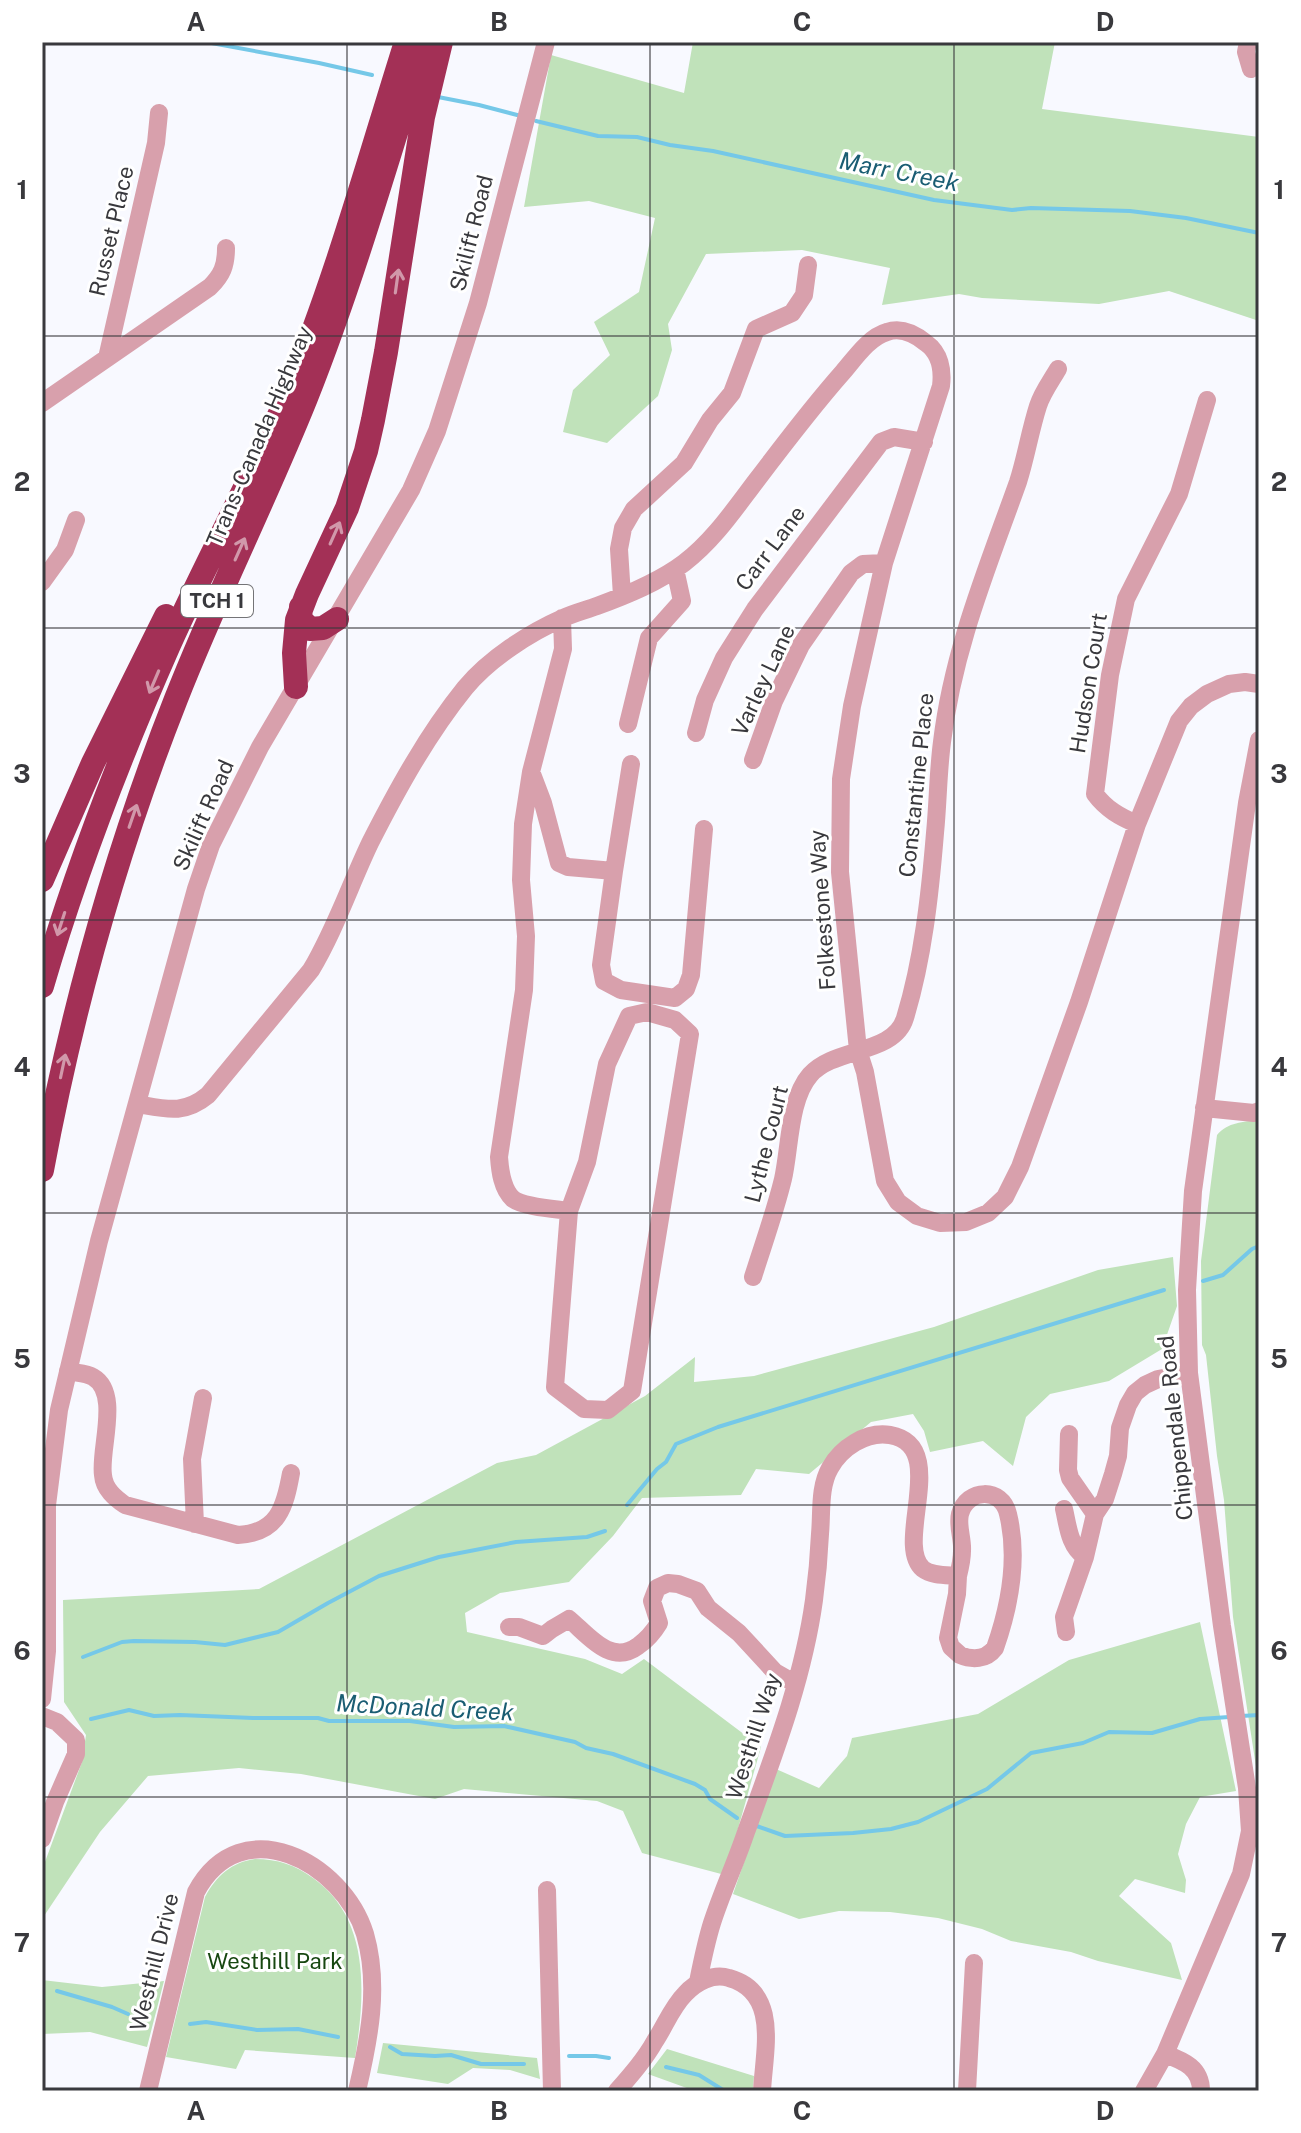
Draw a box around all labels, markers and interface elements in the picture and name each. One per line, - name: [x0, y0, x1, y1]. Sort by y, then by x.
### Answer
- text: A: [187, 6, 206, 37]
- text: B: [490, 6, 508, 37]
- text: C: [793, 6, 811, 37]
- text: D: [1096, 6, 1114, 37]
- water label: Marr Creek: [837, 146, 961, 196]
- street label: Russet Place: [83, 163, 139, 299]
- street label: Skilift Road: [444, 172, 498, 294]
- text: 1: [16, 174, 28, 205]
- text: 1: [1273, 174, 1285, 205]
- one-way arrow: [390, 269, 405, 294]
- street label: Trans-Canada Highway: [201, 322, 317, 550]
- text: 2: [14, 466, 30, 497]
- text: 2: [1271, 466, 1287, 497]
- street label: Carr Lane: [730, 500, 810, 596]
- one-way arrow: [329, 521, 344, 546]
- one-way arrow: [234, 537, 249, 562]
- road number: TCH 1: [181, 585, 253, 617]
- street label: Hudson Court: [1064, 611, 1112, 755]
- street label: Varley Lane: [726, 620, 800, 740]
- one-way arrow: [145, 669, 160, 693]
- street label: Constantine Place: [893, 691, 939, 879]
- street label: Skilift Road: [167, 755, 239, 875]
- text: 3: [13, 758, 31, 789]
- text: 3: [1270, 758, 1288, 789]
- one-way arrow: [127, 804, 142, 829]
- street label: Folkestone Way: [803, 829, 841, 991]
- one-way arrow: [53, 911, 68, 937]
- text: 4: [13, 1051, 31, 1082]
- text: 4: [1270, 1051, 1288, 1082]
- one-way arrow: [56, 1054, 71, 1079]
- street label: Lythe Court: [739, 1083, 793, 1205]
- street label: Chippendale Road: [1152, 1334, 1198, 1522]
- text: 5: [13, 1343, 31, 1374]
- text: 5: [1270, 1343, 1288, 1374]
- text: 6: [13, 1635, 31, 1666]
- text: 6: [1270, 1635, 1288, 1666]
- street label: Westhill Way: [720, 1669, 786, 1803]
- water label: McDonald Creek: [335, 1688, 515, 1726]
- street label: Westhill Drive: [124, 1890, 184, 2034]
- text: 7: [14, 1927, 30, 1958]
- text: 7: [1271, 1927, 1287, 1958]
- park label: Westhill Park: [207, 1948, 343, 1974]
- text: A: [187, 2095, 206, 2126]
- text: B: [490, 2095, 508, 2126]
- text: C: [793, 2095, 811, 2126]
- text: D: [1096, 2095, 1114, 2126]

